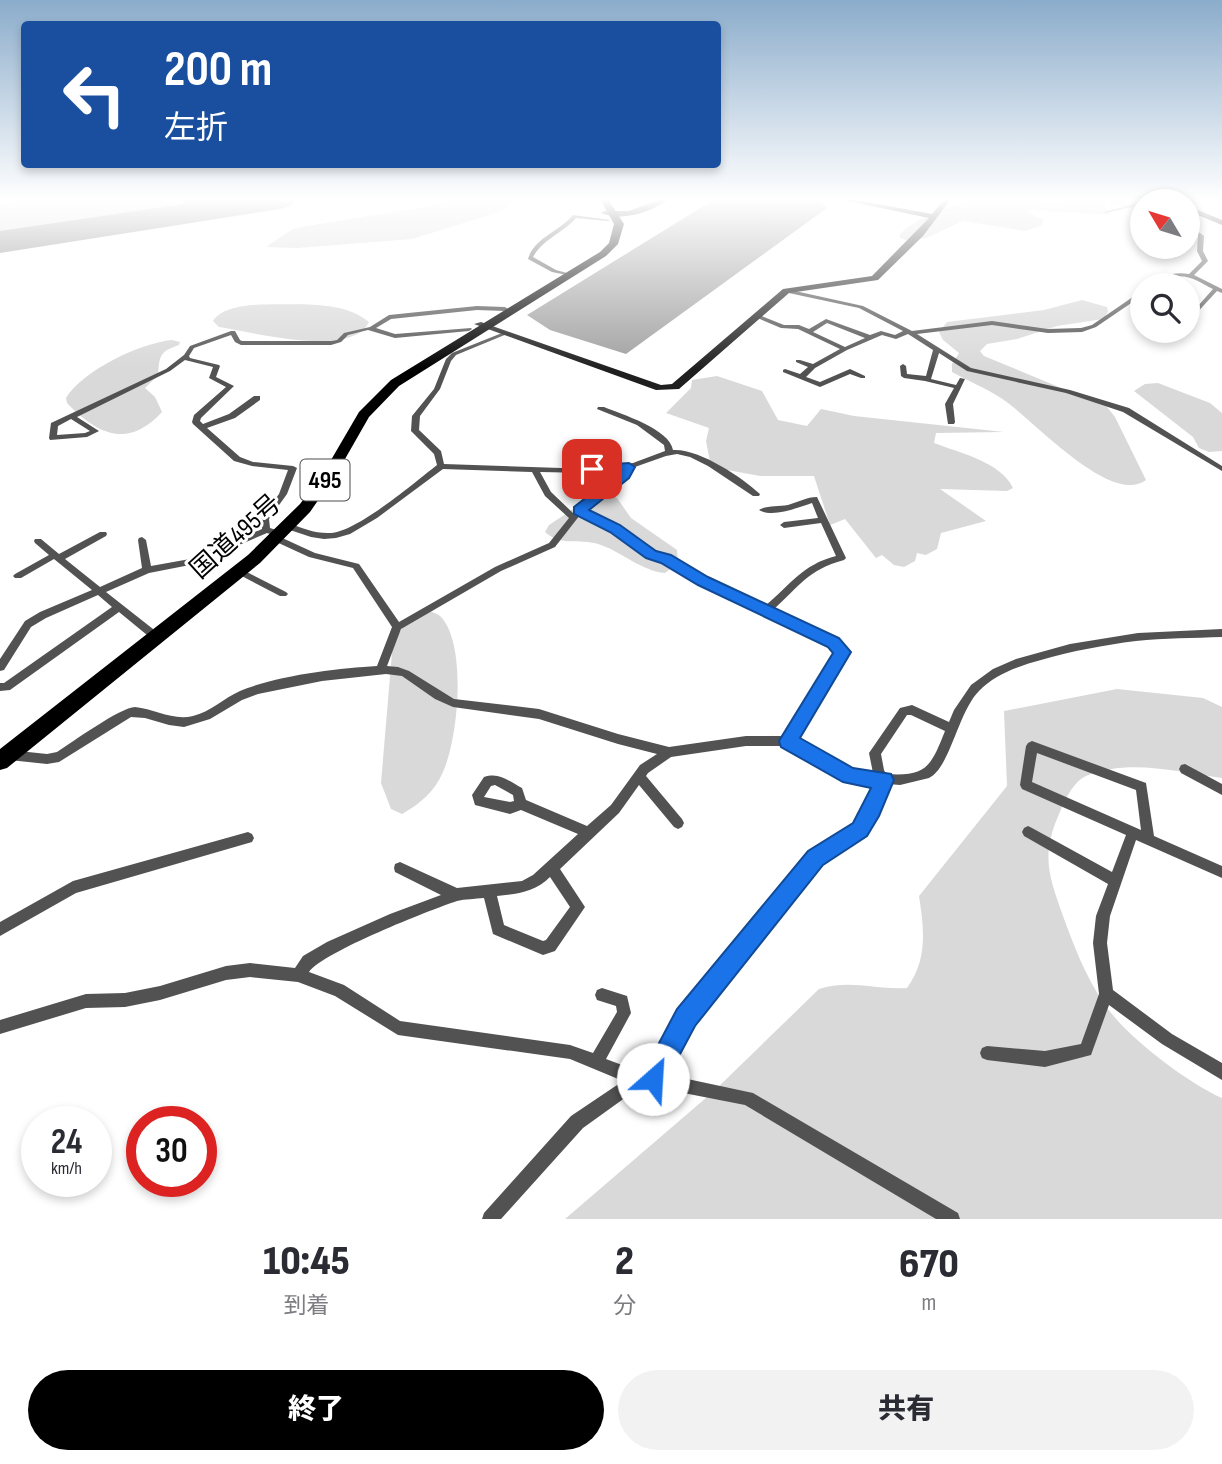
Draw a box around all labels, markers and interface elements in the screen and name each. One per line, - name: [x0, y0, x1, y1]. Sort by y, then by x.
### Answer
- text: 200 m: [164, 41, 272, 100]
- icon: left: [49, 49, 140, 140]
- text: 左折: [164, 109, 228, 148]
- north arrow: [1130, 189, 1200, 259]
- map controls: [1130, 189, 1200, 343]
- button: search: [1130, 273, 1200, 343]
- pin: [562, 439, 622, 499]
- icon: arrive: [573, 450, 611, 488]
- road number: 495: [300, 460, 350, 500]
- street label: 国道495号: [184, 488, 288, 586]
- position arrow: [616, 1042, 690, 1116]
- speed limit sign: 30: [126, 1106, 217, 1197]
- text: 24: [51, 1121, 82, 1164]
- text: km/h: [51, 1158, 82, 1179]
- text: 10:45: [263, 1236, 350, 1287]
- text: 2: [615, 1236, 634, 1287]
- text: 670: [899, 1239, 959, 1290]
- text: m: [922, 1289, 936, 1317]
- text: 到着: [284, 1292, 330, 1320]
- text: 分: [613, 1292, 636, 1320]
- button: 終了: [28, 1370, 604, 1450]
- button: 共有: [618, 1370, 1194, 1450]

